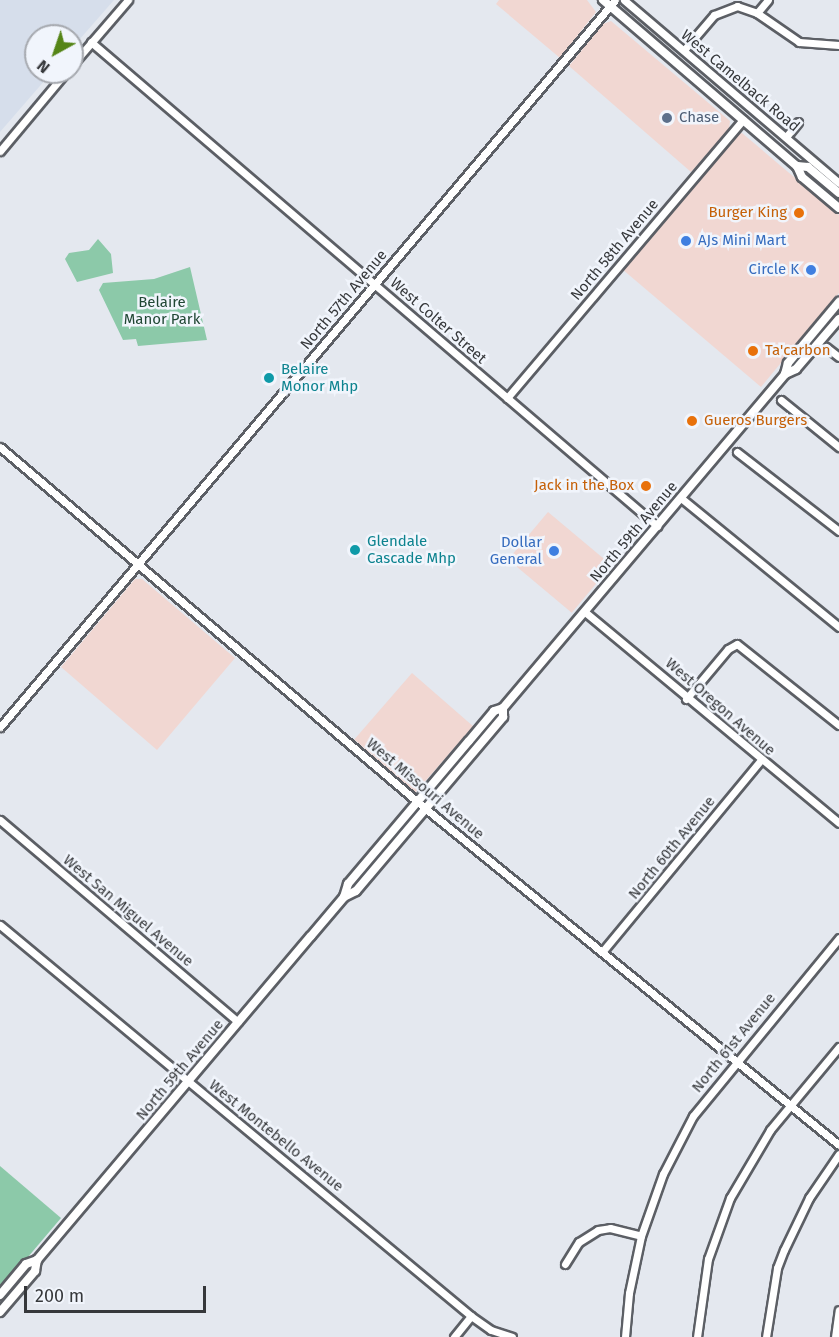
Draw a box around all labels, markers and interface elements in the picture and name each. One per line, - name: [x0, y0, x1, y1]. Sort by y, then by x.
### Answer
- north arrow: [24, 24, 84, 84]
- street label: West Camelback Road: [677, 26, 803, 136]
- text: N: [33, 56, 54, 77]
- place label: Chase: [679, 109, 719, 127]
- marker: Chase: [660, 111, 674, 125]
- street label: North 58th Avenue: [567, 196, 663, 304]
- place label: Burger King: [708, 204, 787, 222]
- marker: Burger King: [792, 206, 806, 220]
- place label: AJs Mini Mart: [698, 232, 786, 250]
- marker: AJs Mini Mart: [679, 234, 693, 248]
- street label: North 57th Avenue: [297, 246, 391, 354]
- place label: Circle K: [749, 261, 799, 279]
- marker: Circle K: [804, 263, 818, 277]
- street label: West Colter Street: [386, 274, 490, 368]
- park label: Belaire Manor Park: [124, 293, 200, 328]
- place label: Ta'carbon: [765, 342, 831, 360]
- marker: Ta'carbon: [746, 344, 760, 358]
- place label: Belaire Monor Mhp: [281, 360, 358, 395]
- marker: Belaire Monor Mhp: [262, 371, 276, 385]
- place label: Gueros Burgers: [704, 412, 807, 430]
- marker: Gueros Burgers: [685, 414, 699, 428]
- place label: Jack in the Box: [534, 477, 634, 495]
- street label: North 59th Avenue: [587, 478, 681, 586]
- marker: Jack in the Box: [639, 479, 653, 493]
- place label: Glendale Cascade Mhp: [367, 532, 456, 567]
- place label: Dollar General: [490, 533, 542, 568]
- marker: Glendale Cascade Mhp: [348, 543, 362, 557]
- marker: Dollar General: [547, 544, 561, 558]
- street label: West Oregon Avenue: [661, 654, 779, 760]
- street label: West Missouri Avenue: [363, 735, 487, 843]
- street label: North 60th Avenue: [625, 793, 719, 903]
- street label: West San Miguel Avenue: [59, 851, 197, 971]
- street label: North 61st Avenue: [688, 990, 780, 1096]
- street label: North 59th Avenue: [133, 1016, 227, 1124]
- street label: West Montebello Avenue: [205, 1076, 347, 1196]
- scale bar: [27, 1274, 208, 1312]
- text: 200 m: [35, 1285, 84, 1307]

